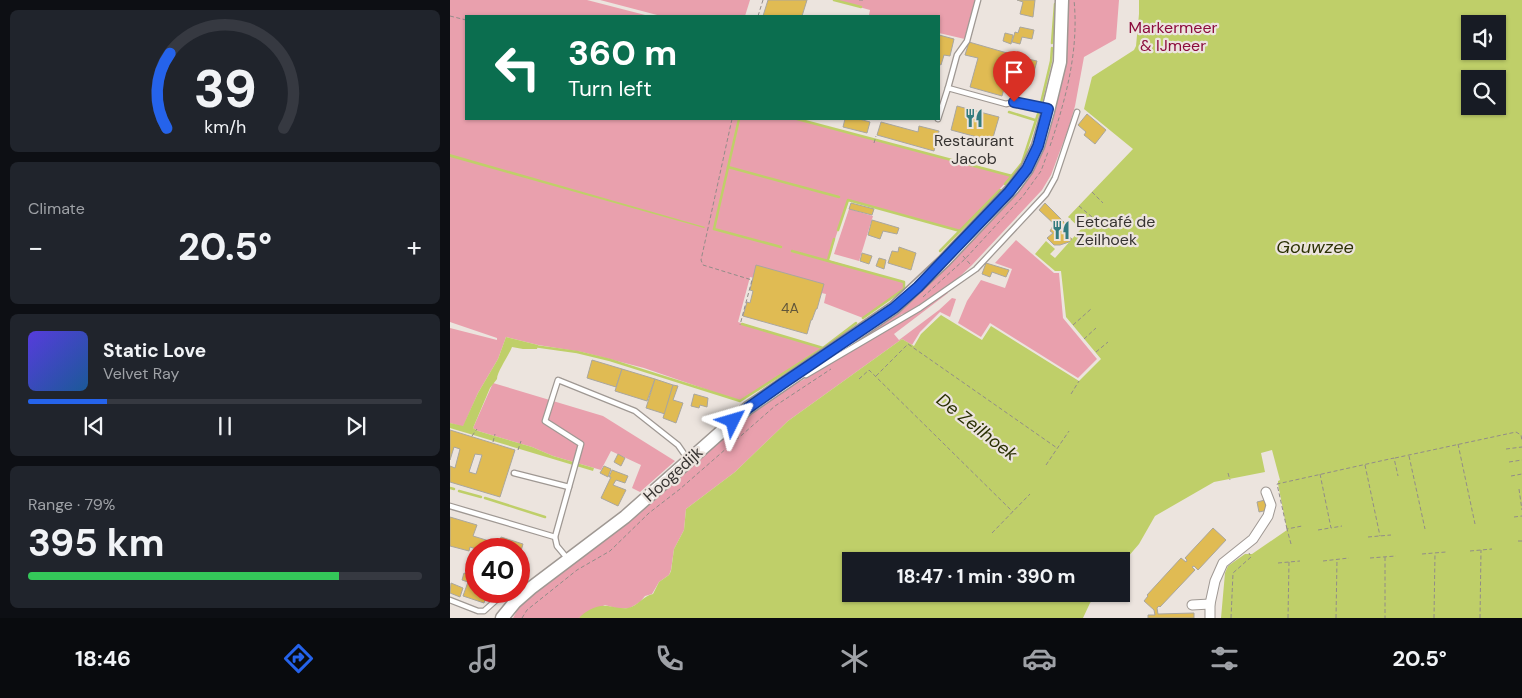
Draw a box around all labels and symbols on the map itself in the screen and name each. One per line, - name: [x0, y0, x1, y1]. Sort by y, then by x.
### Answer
- park label: Markermeer & IJmeer: [1129, 17, 1218, 56]
- pin: [993, 51, 1035, 102]
- restaurant icon: Restaurant Jacob: [963, 107, 985, 129]
- place label: Restaurant Jacob: [934, 130, 1014, 169]
- place label: Eetcafé de Zeilhoek: [1076, 211, 1155, 250]
- restaurant icon: Eetcafé de Zeilhoek: [1050, 219, 1072, 241]
- water label: Gouwzee: [1276, 235, 1354, 259]
- house number: 4A: [781, 299, 799, 317]
- water label: De Zeilhoek: [932, 388, 1023, 467]
- position arrow: [706, 394, 758, 446]
- street label: Hoogedijk: [639, 442, 707, 506]
- speed limit sign: 40: [465, 538, 530, 603]

